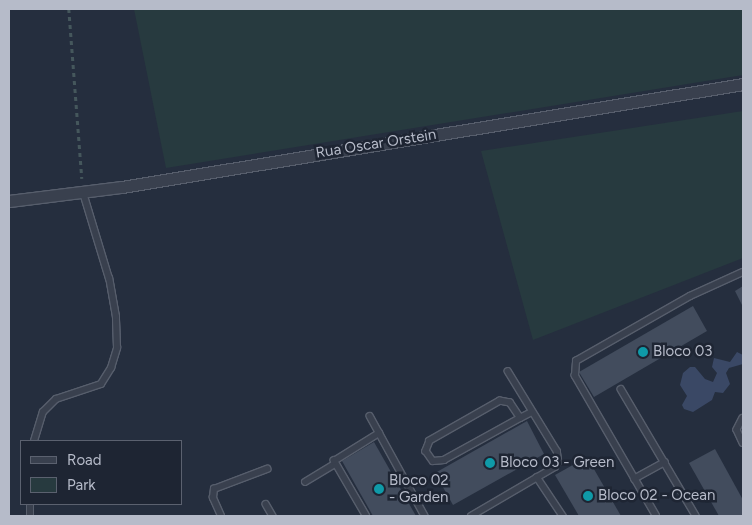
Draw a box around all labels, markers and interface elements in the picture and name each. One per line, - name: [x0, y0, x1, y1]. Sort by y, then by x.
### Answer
- street label: Rua Oscar Orstein: [315, 126, 437, 162]
- place label: Bloco 03: [653, 343, 712, 361]
- marker: Bloco 03: [637, 346, 649, 358]
- legend: [20, 440, 182, 505]
- text: Road: [67, 451, 102, 469]
- place label: Bloco 03 - Green: [500, 454, 614, 472]
- marker: Bloco 03 - Green: [484, 457, 496, 469]
- place label: Bloco 02 - Garden: [389, 471, 449, 506]
- text: Park: [67, 476, 96, 494]
- marker: Bloco 02 - Garden: [373, 483, 385, 495]
- place label: Bloco 02 - Ocean: [598, 487, 715, 505]
- marker: Bloco 02 - Ocean: [582, 490, 594, 502]

